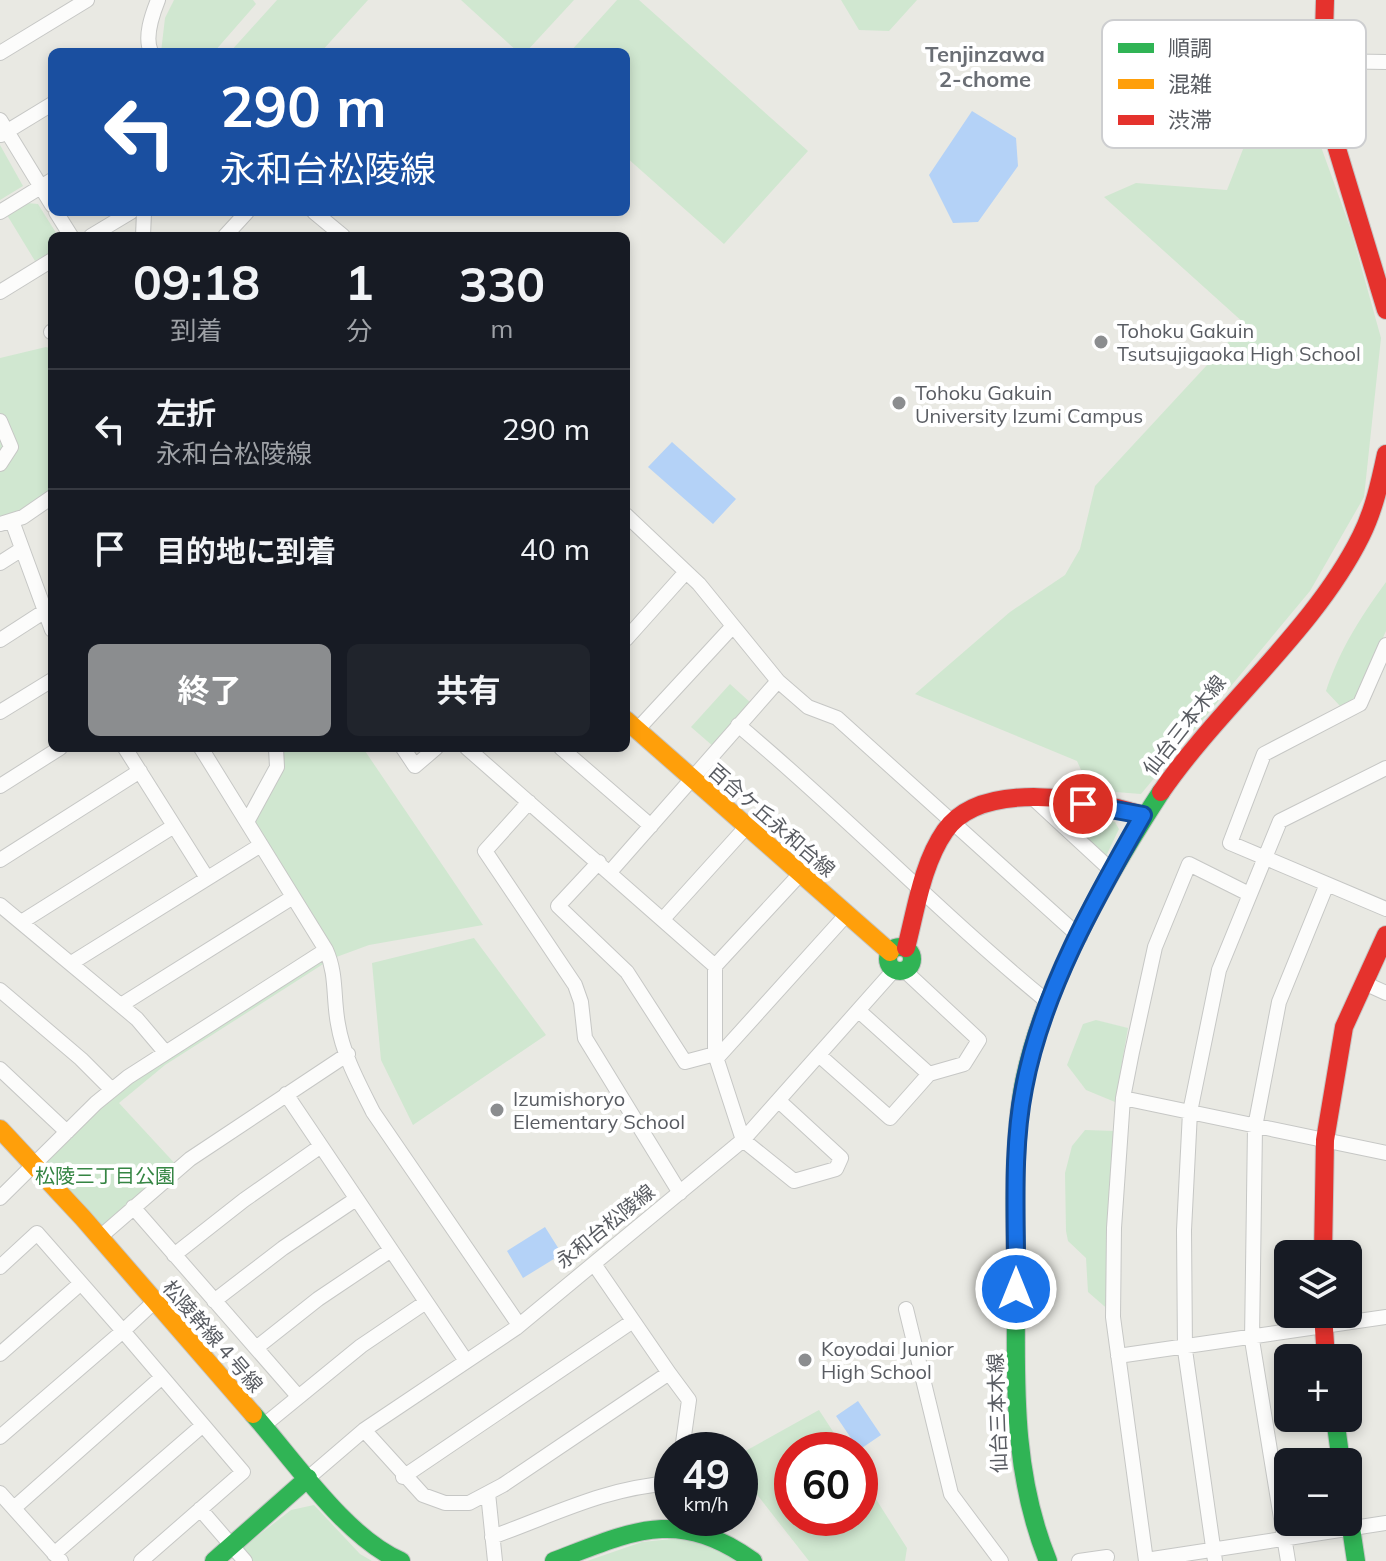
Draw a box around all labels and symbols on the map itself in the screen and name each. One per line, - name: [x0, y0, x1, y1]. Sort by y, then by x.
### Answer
- legend: [1102, 20, 1366, 148]
- text: 順調: [1168, 34, 1212, 62]
- district label: Tenjinzawa 2-chome: [925, 40, 1045, 93]
- text: 混雑: [1168, 70, 1212, 98]
- text: 渋滞: [1168, 106, 1212, 134]
- place label: Tohoku Gakuin Tsutsujigaoka High School: [1117, 318, 1361, 366]
- marker: Tohoku Gakuin Tsutsujigaoka High School: [1092, 333, 1110, 351]
- place label: Tohoku Gakuin University Izumi Campus: [915, 380, 1143, 428]
- marker: Tohoku Gakuin University Izumi Campus: [890, 394, 908, 412]
- street label: 仙台三本木線: [1137, 670, 1231, 780]
- street label: 百合ケ丘永和台線: [703, 758, 841, 882]
- pin: [1049, 770, 1117, 838]
- place label: Izumishoryo Elementary School: [513, 1086, 685, 1134]
- marker: Izumishoryo Elementary School: [488, 1101, 506, 1119]
- park label: 松陵三丁目公園: [35, 1163, 175, 1188]
- street label: 永和台松陵線: [551, 1179, 659, 1273]
- position arrow: [974, 1247, 1058, 1331]
- street label: 松陵幹線４号線: [158, 1275, 268, 1397]
- place label: Koyodai Junior High School: [821, 1336, 955, 1384]
- marker: Koyodai Junior High School: [796, 1351, 814, 1369]
- street label: 仙台三本木線: [982, 1353, 1012, 1473]
- speed limit sign: 60: [774, 1432, 878, 1536]

